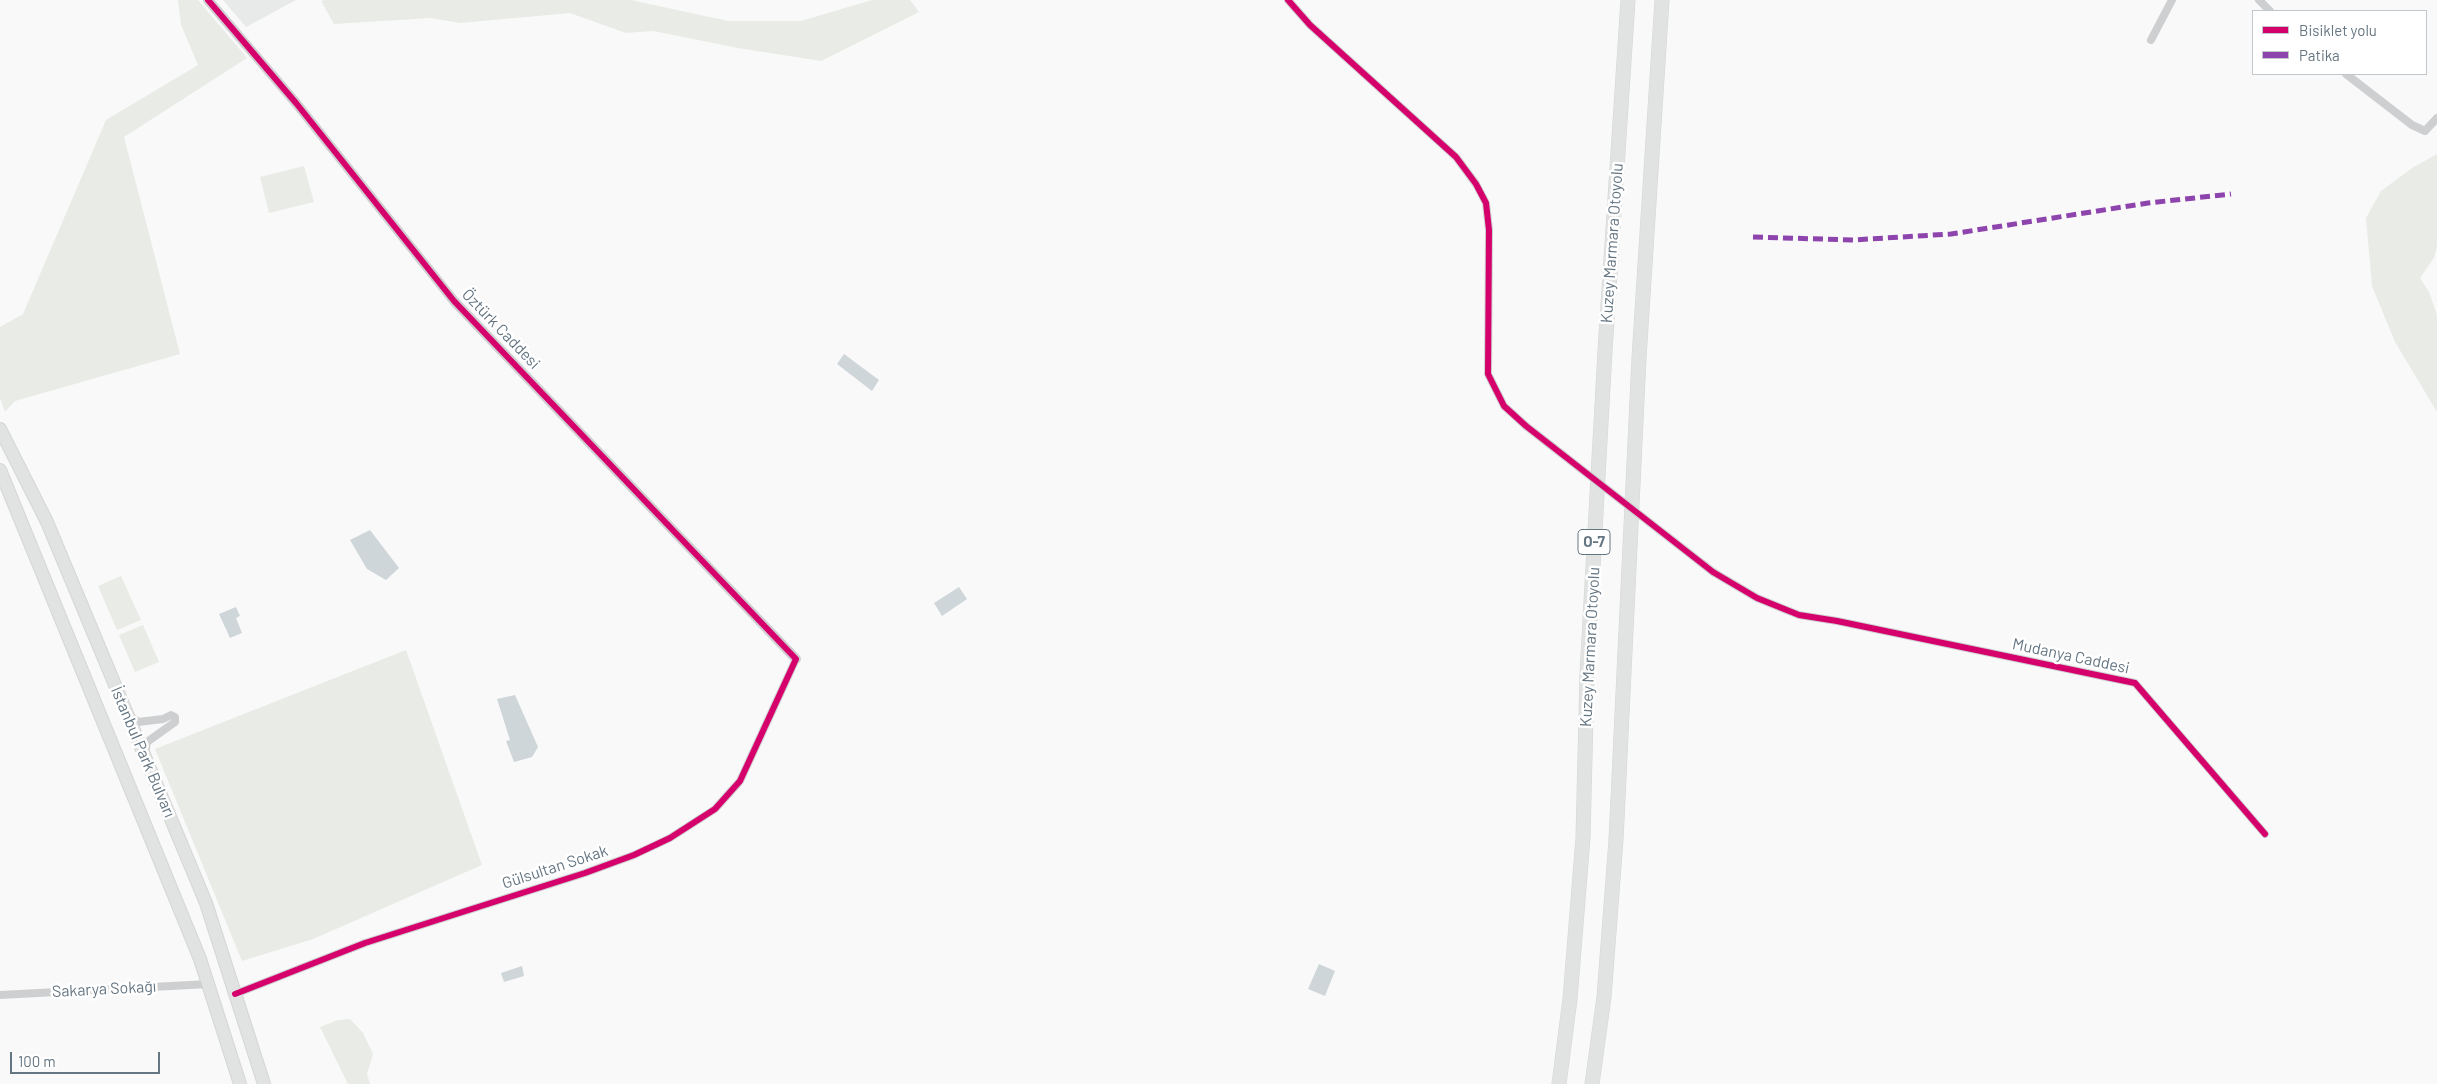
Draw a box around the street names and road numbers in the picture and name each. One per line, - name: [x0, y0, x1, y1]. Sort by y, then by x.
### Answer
- street label: Kuzey Marmara Otoyolu: [1597, 162, 1627, 324]
- street label: Öztürk Caddesi: [458, 285, 544, 373]
- road number: O-7: [1578, 530, 1610, 554]
- street label: Kuzey Marmara Otoyolu: [1576, 566, 1604, 728]
- street label: Mudanya Caddesi: [2011, 634, 2131, 678]
- street label: İstanbul Park Bulvarı: [107, 684, 179, 820]
- street label: Gülsultan Sokak: [500, 841, 610, 893]
- street label: Sakarya Sokağı: [51, 977, 157, 1001]

